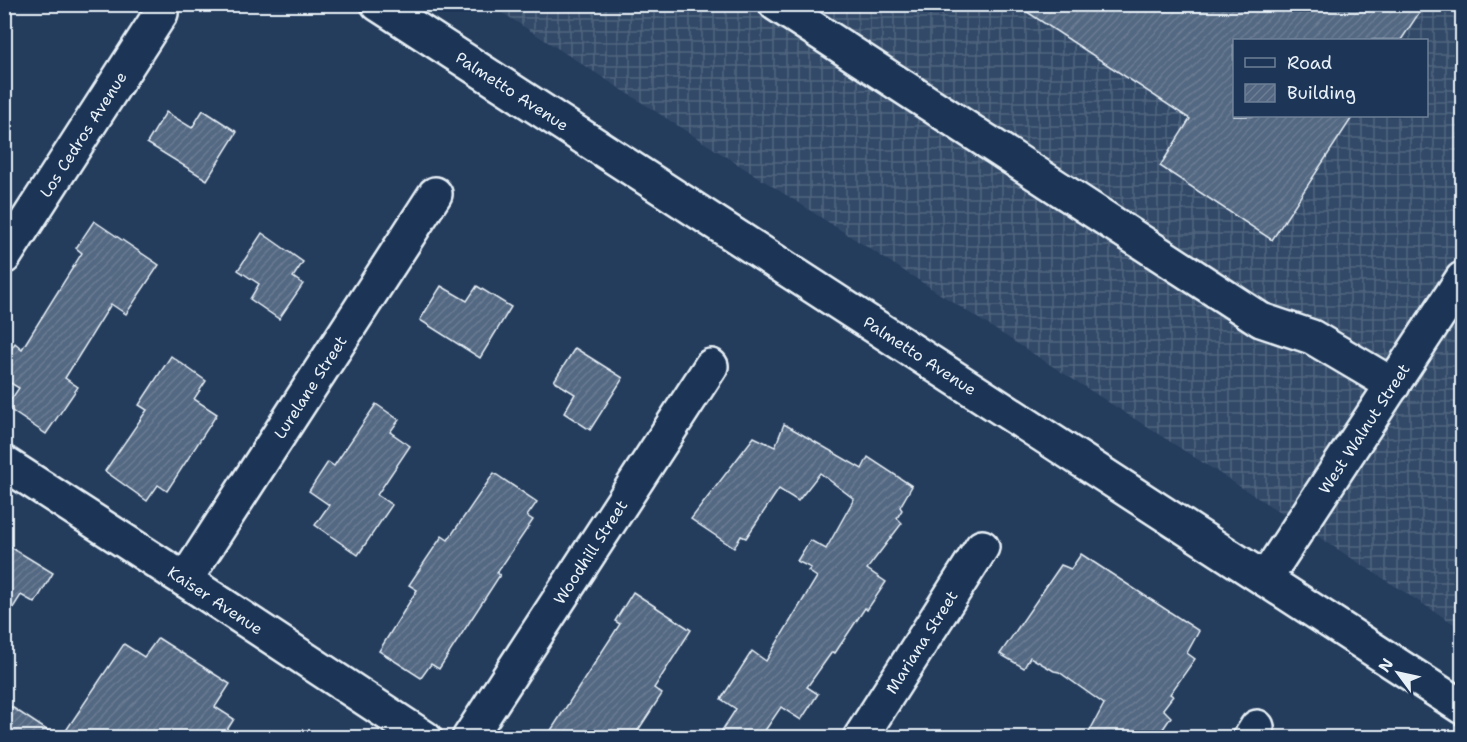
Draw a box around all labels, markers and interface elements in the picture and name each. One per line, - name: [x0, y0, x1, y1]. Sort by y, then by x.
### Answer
- legend: [1233, 39, 1428, 117]
- street label: Palmetto Avenue: [451, 47, 572, 136]
- text: Road: [1287, 51, 1332, 75]
- street label: Los Cedros Avenue: [35, 68, 132, 201]
- text: Building: [1287, 81, 1356, 105]
- street label: Palmetto Avenue: [859, 312, 980, 400]
- street label: Lurelane Street: [269, 332, 352, 443]
- street label: West Walnut Street: [1314, 360, 1415, 498]
- street label: Woodhill Street: [549, 496, 632, 608]
- street label: Kaiser Avenue: [163, 562, 267, 639]
- street label: Mariana Street: [881, 587, 963, 698]
- north arrow: [1368, 643, 1428, 703]
- text: N: [1374, 654, 1398, 676]

